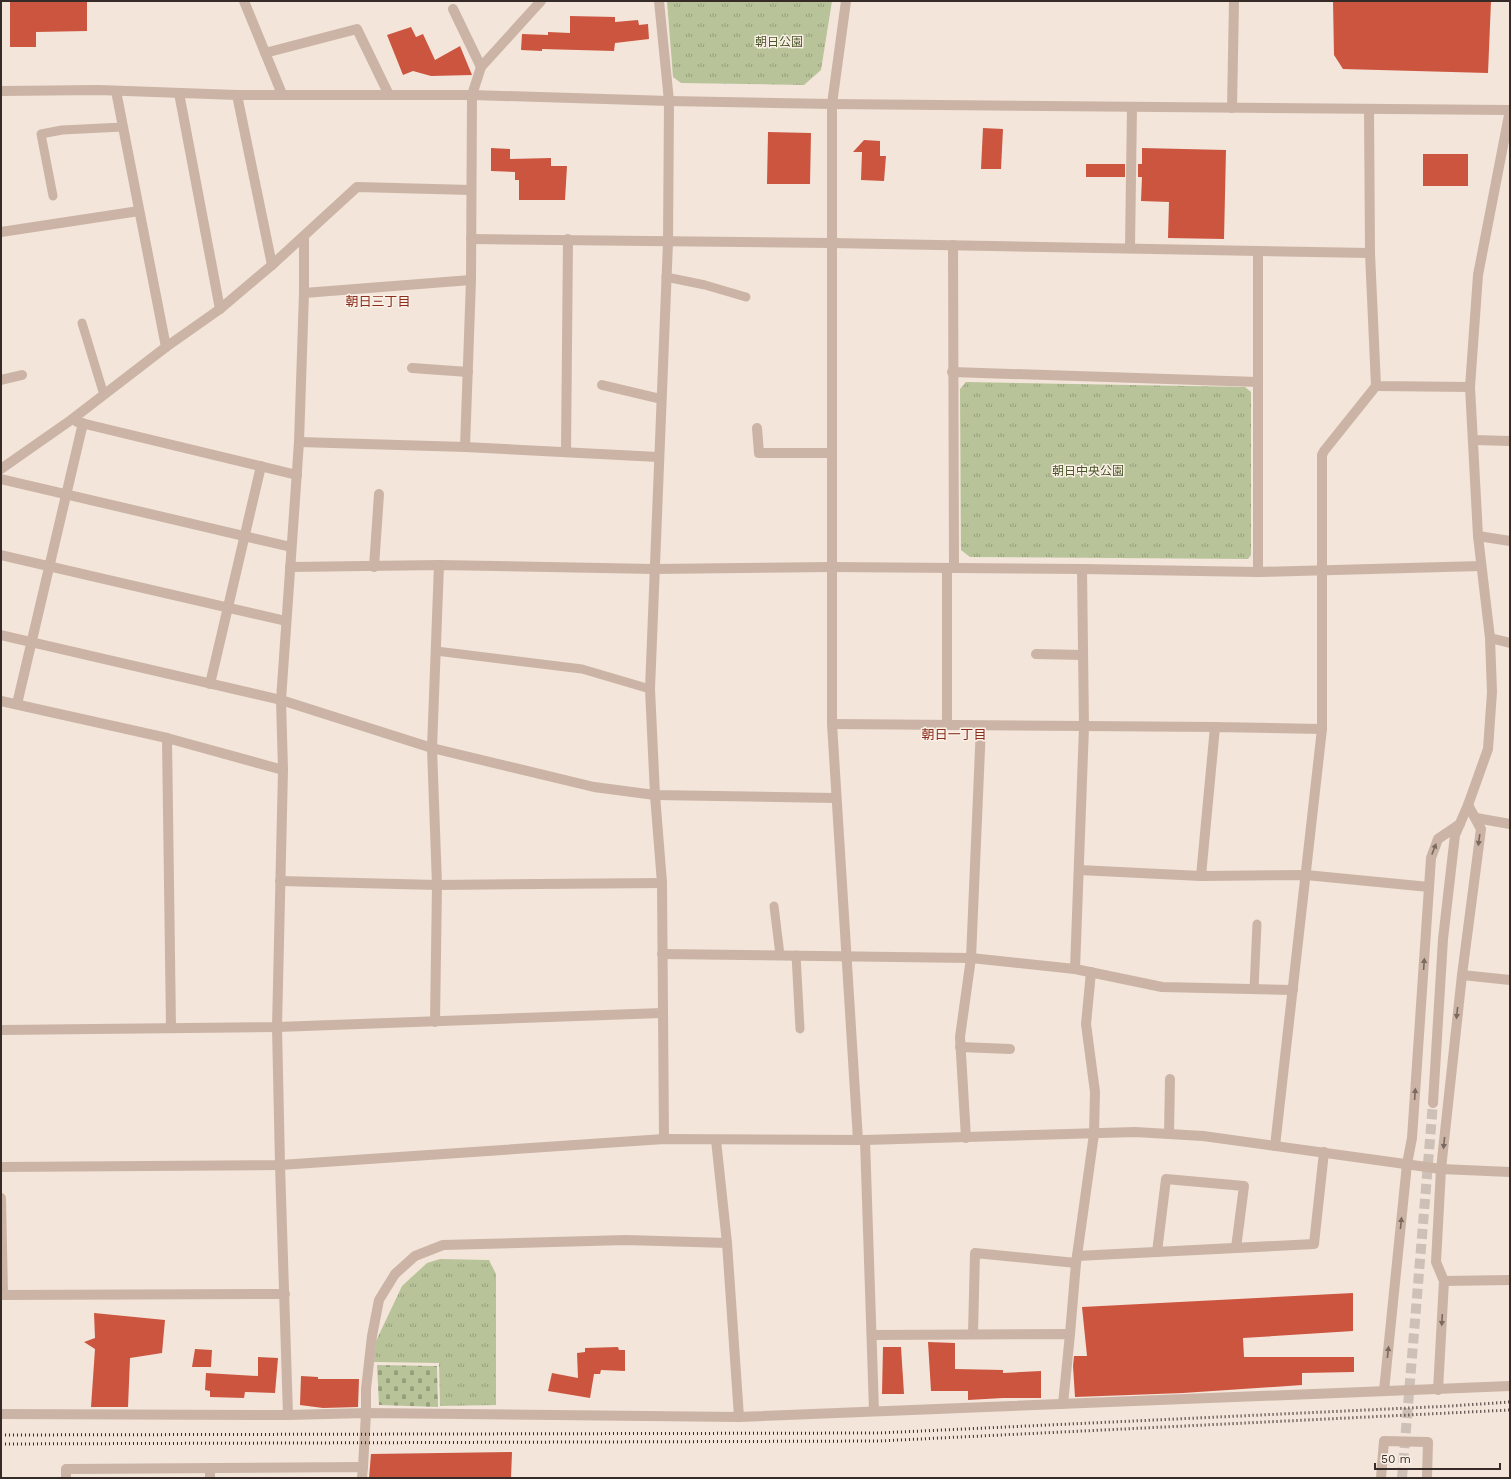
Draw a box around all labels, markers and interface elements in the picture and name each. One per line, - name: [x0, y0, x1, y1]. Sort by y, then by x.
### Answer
- park label: 朝日公園: [755, 35, 803, 49]
- district label: 朝日三丁目: [345, 294, 411, 309]
- park label: 朝日中央公園: [1052, 464, 1124, 478]
- district label: 朝日一丁目: [921, 727, 987, 742]
- one-way arrow: [1476, 834, 1483, 846]
- one-way arrow: [1432, 843, 1438, 855]
- one-way arrow: [1421, 958, 1428, 970]
- one-way arrow: [1454, 1007, 1461, 1019]
- one-way arrow: [1412, 1088, 1419, 1100]
- one-way arrow: [1441, 1137, 1447, 1149]
- one-way arrow: [1398, 1217, 1405, 1229]
- one-way arrow: [1439, 1314, 1446, 1326]
- one-way arrow: [1385, 1346, 1391, 1358]
- scale bar: [1375, 1445, 1500, 1471]
- text: 50 m: [1381, 1452, 1411, 1466]

